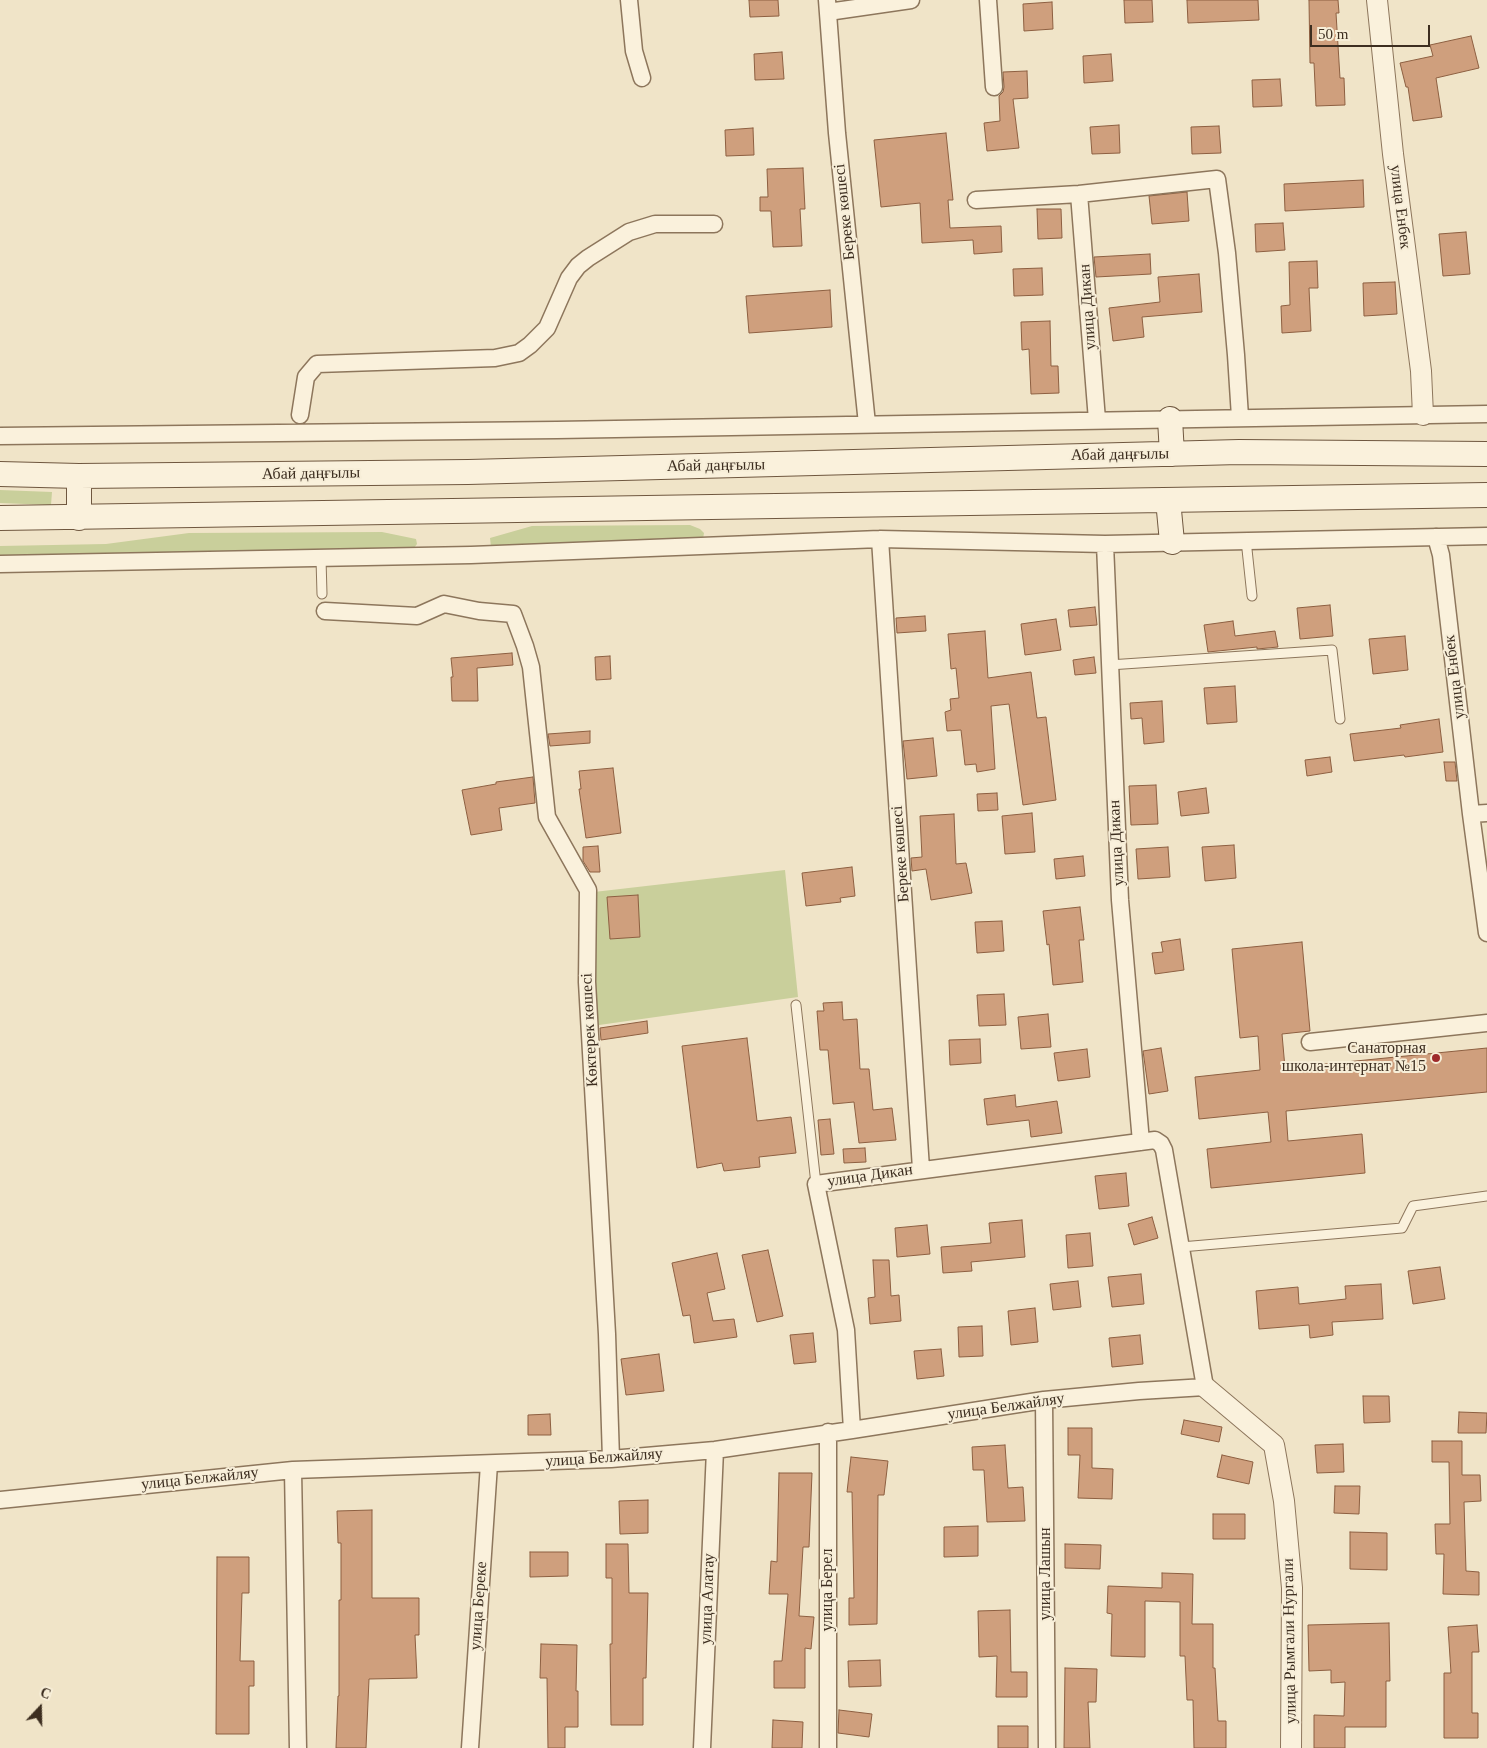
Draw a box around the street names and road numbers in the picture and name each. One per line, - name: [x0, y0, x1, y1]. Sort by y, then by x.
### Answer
- street label: Береке көшесі: [830, 163, 860, 261]
- street label: улица Енбек: [1385, 164, 1415, 250]
- street label: улица Дикан: [1075, 263, 1101, 351]
- street label: Абай даңғылы: [1071, 445, 1169, 465]
- street label: Абай даңғылы: [667, 456, 765, 476]
- street label: Абай даңғылы: [262, 464, 360, 484]
- street label: улица Енбек: [1440, 634, 1470, 720]
- street label: улица Дикан: [1105, 799, 1129, 887]
- street label: Береке көшесі: [888, 805, 914, 903]
- street label: Көктерек көшесі: [577, 972, 603, 1088]
- street label: улица Дикан: [826, 1160, 914, 1192]
- street label: улица Белжайляу: [946, 1389, 1066, 1425]
- street label: улица Белжайляу: [545, 1444, 663, 1472]
- street label: улица Белжайляу: [140, 1463, 260, 1495]
- street label: улица Лашын: [1036, 1527, 1056, 1621]
- street label: улица Берел: [818, 1549, 838, 1631]
- street label: улица Алатау: [697, 1553, 719, 1645]
- street label: улица Рымгали Нургали: [1279, 1558, 1301, 1724]
- street label: улица Береке: [466, 1561, 492, 1651]

